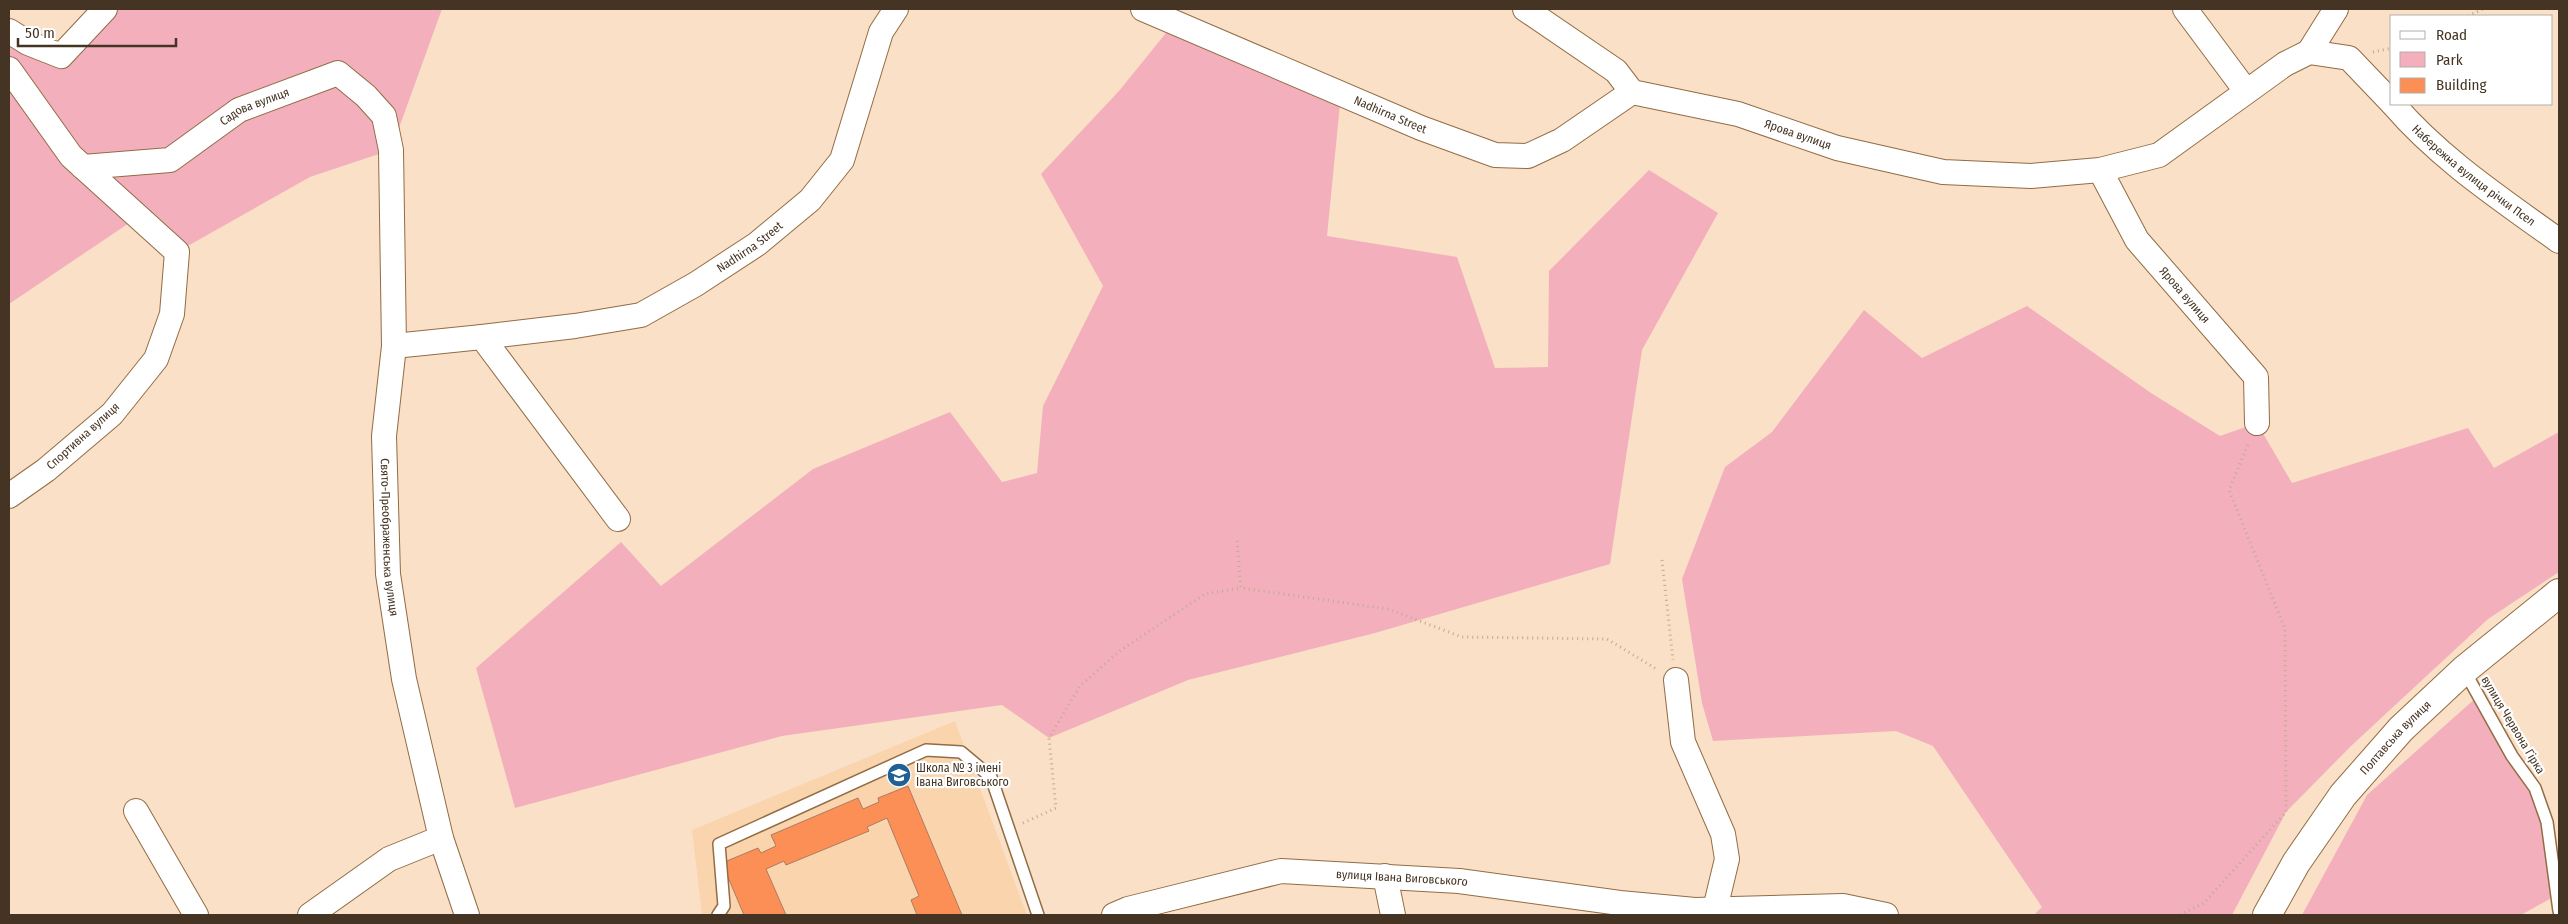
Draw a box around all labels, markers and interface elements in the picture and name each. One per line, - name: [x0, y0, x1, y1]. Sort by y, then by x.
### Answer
- scale bar: [18, 15, 175, 47]
- legend: [2390, 15, 2553, 105]
- text: 50 m: [25, 24, 55, 42]
- text: Road: [2436, 26, 2467, 44]
- text: Park: [2436, 51, 2463, 69]
- text: Building: [2436, 76, 2487, 94]
- street label: Садова вулиця: [217, 85, 291, 129]
- street label: Nadhirna Street: [1352, 93, 1429, 136]
- street label: Ярова вулиця: [1762, 117, 1833, 153]
- street label: Набережна вулиця річки Псел: [2409, 122, 2538, 229]
- street label: Nadhirna Street: [714, 219, 786, 275]
- street label: Ярова вулиця: [2157, 264, 2213, 326]
- street label: Спортивна вулиця: [44, 400, 122, 472]
- street label: Свято-Преображенська вулиця: [378, 458, 401, 617]
- street label: вулиця Червона Гірка: [2478, 674, 2548, 776]
- street label: Полтавська вулиця: [2357, 698, 2434, 778]
- place label: Школа № 3 імені Івана Виговського: [916, 761, 1009, 789]
- school or university icon: Школа № 3 імені Івана Виговського: [886, 762, 912, 788]
- street label: вулиця Івана Виговського: [1336, 867, 1469, 889]

